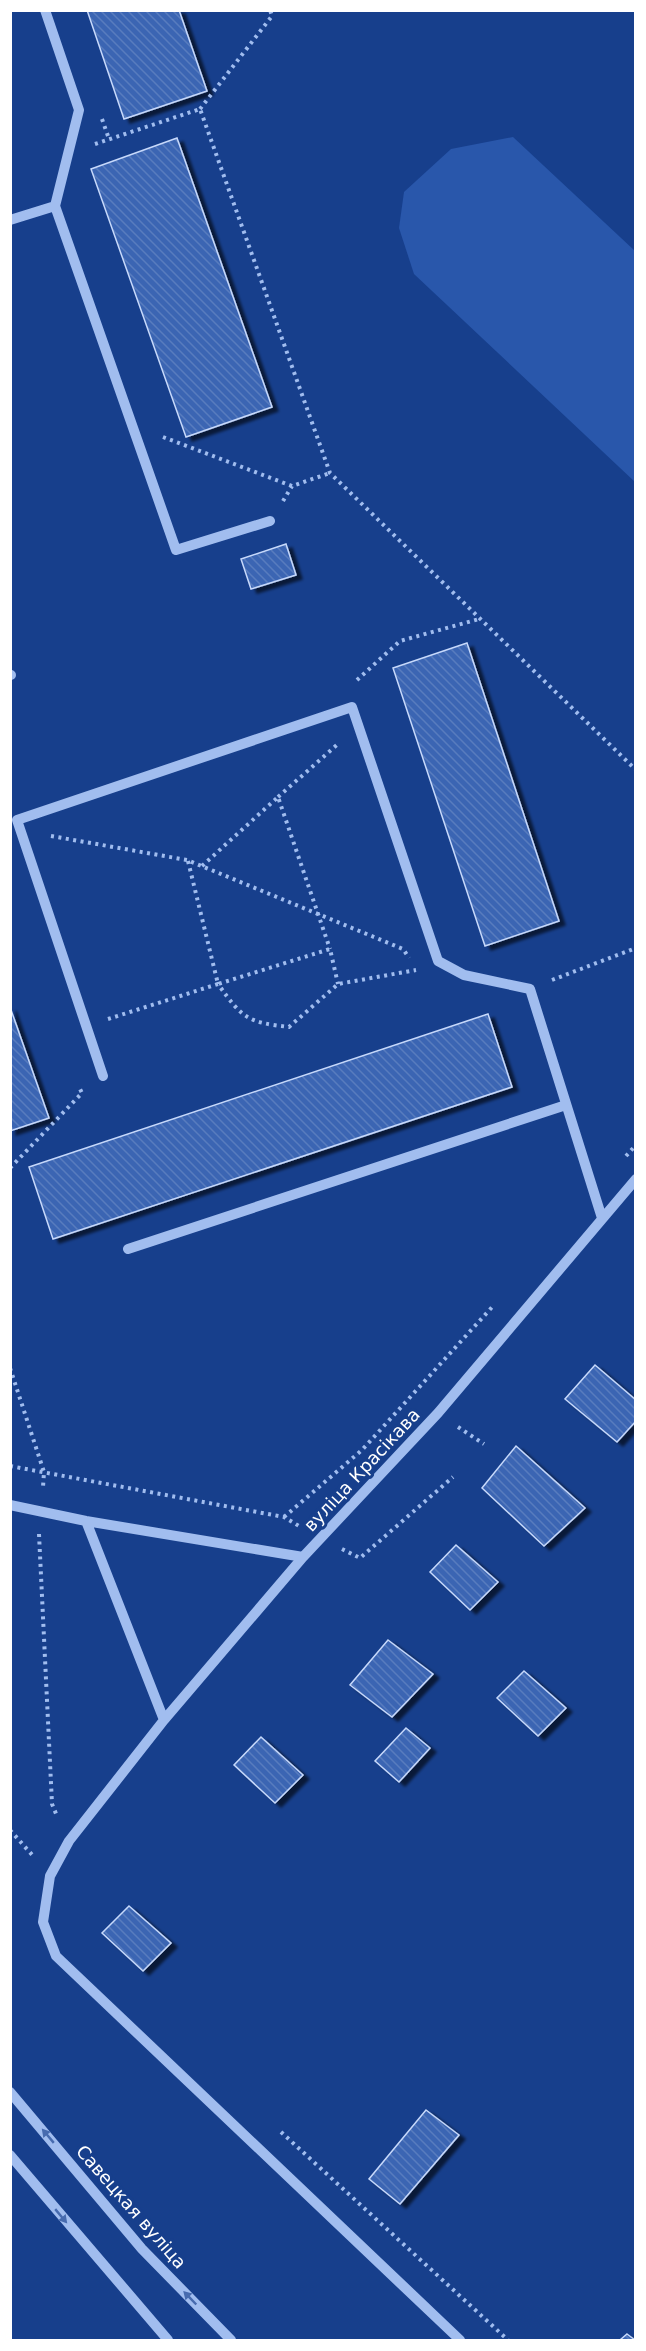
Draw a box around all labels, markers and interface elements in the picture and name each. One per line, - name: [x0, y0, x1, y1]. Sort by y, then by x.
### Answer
- street label: вуліца Красікава: [299, 1404, 424, 1535]
- one-way arrow: [42, 2129, 55, 2144]
- street label: Савецкая вуліца: [72, 2141, 191, 2273]
- one-way arrow: [55, 2208, 68, 2224]
- one-way arrow: [183, 2291, 197, 2306]

